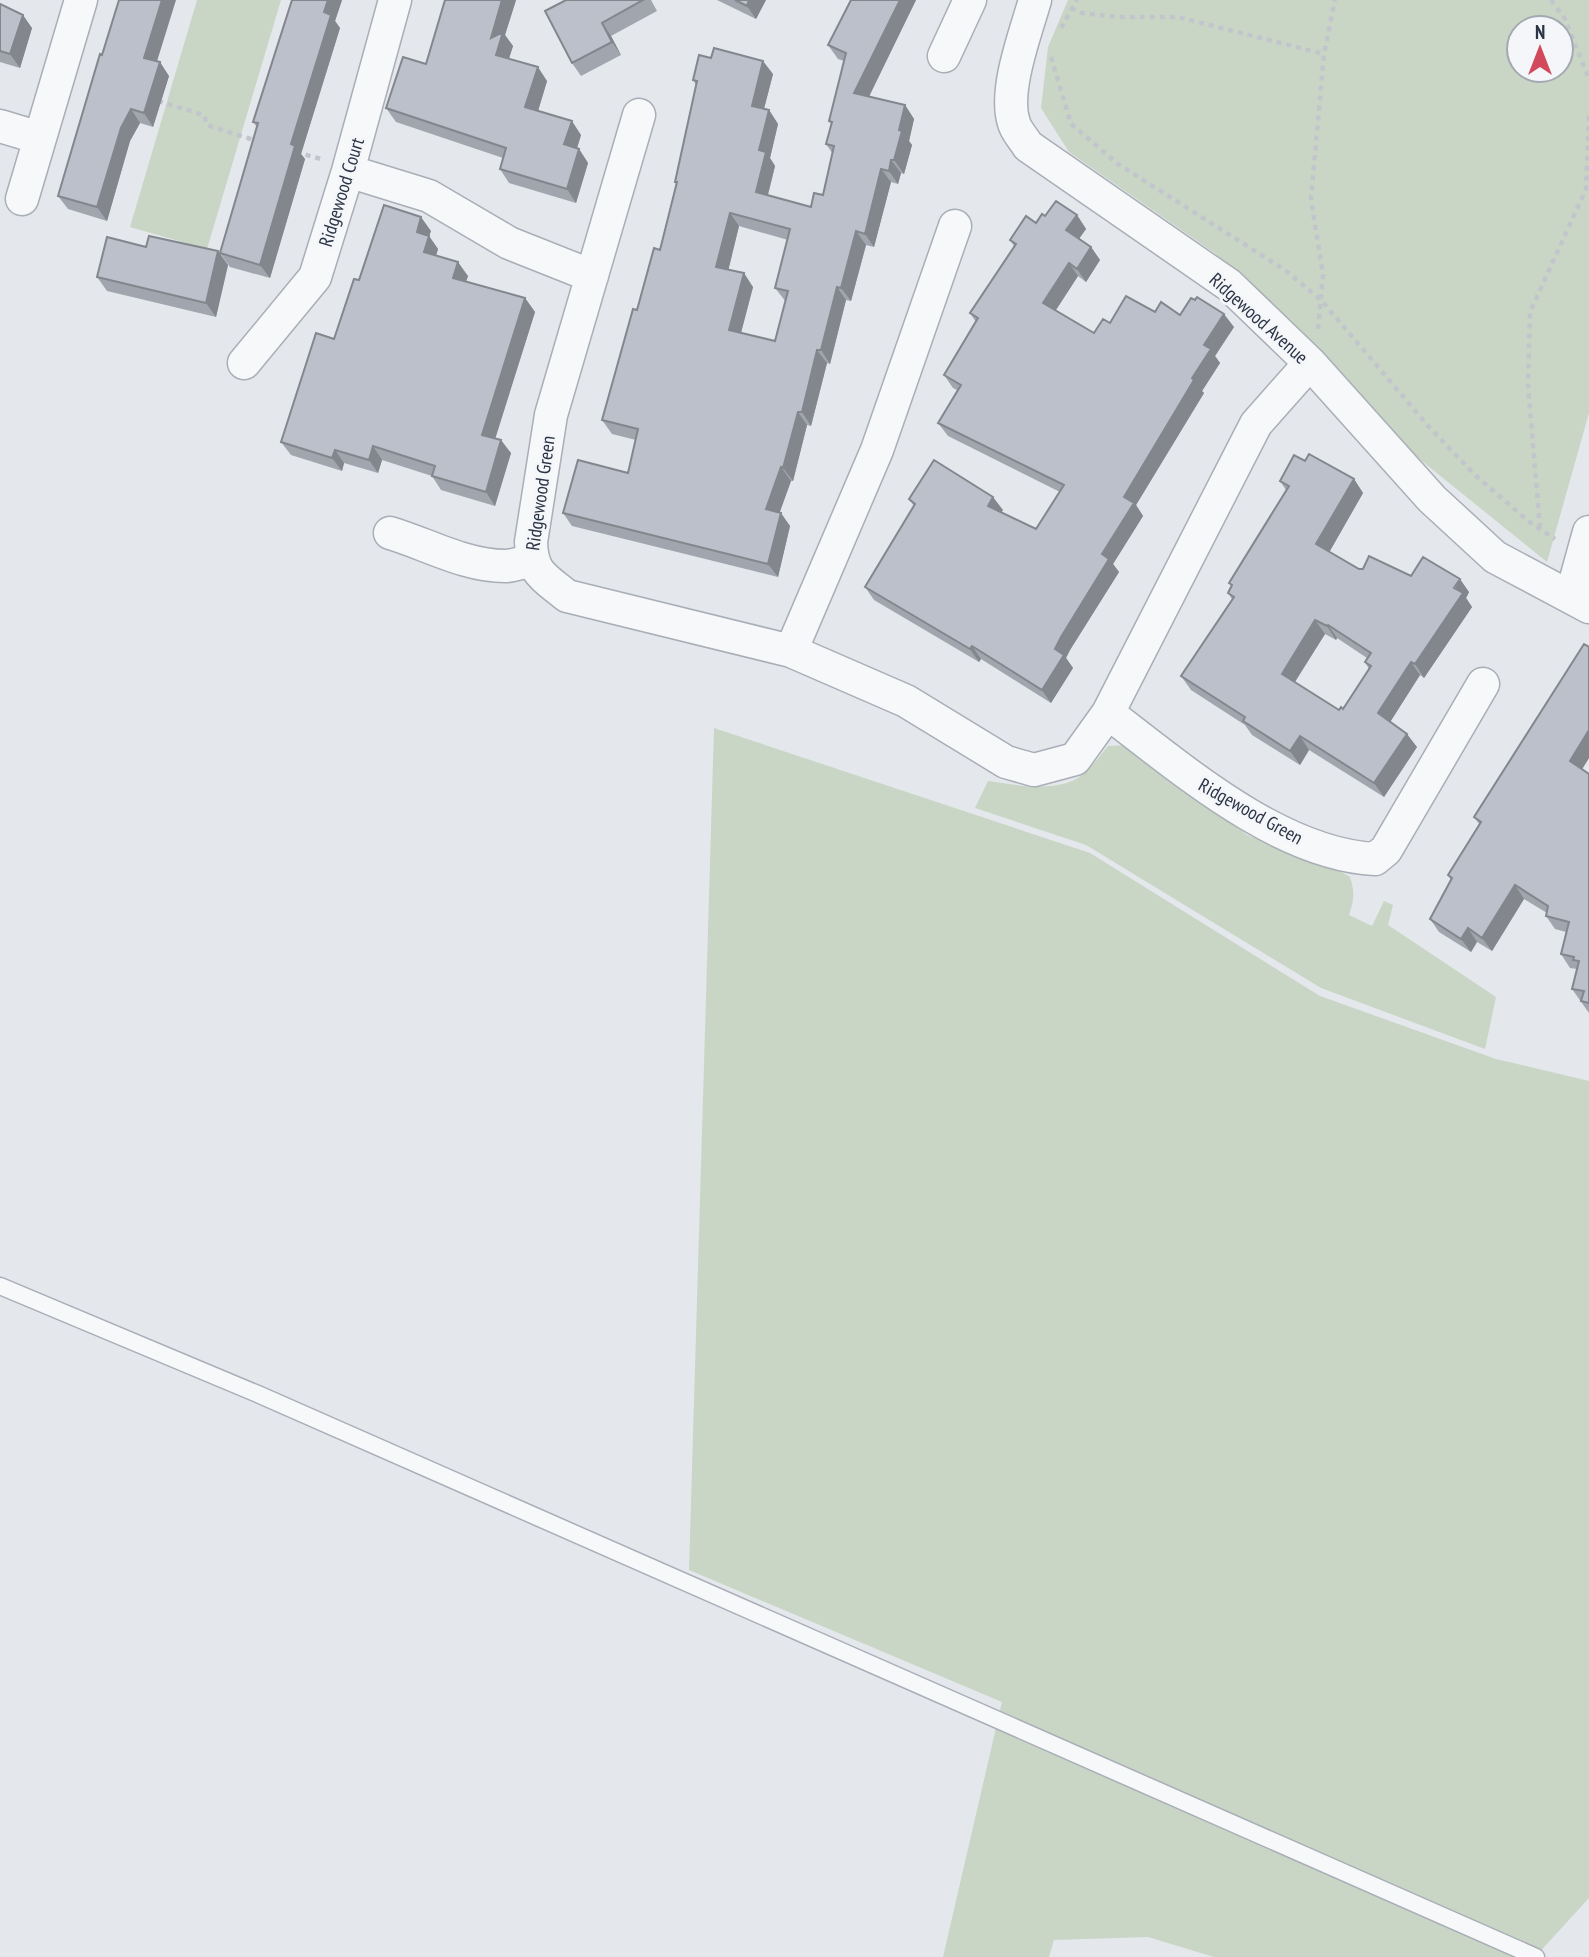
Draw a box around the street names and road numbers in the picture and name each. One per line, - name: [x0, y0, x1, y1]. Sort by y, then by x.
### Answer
- street label: Ridgewood Court: [313, 134, 369, 249]
- street label: Ridgewood Avenue: [1205, 267, 1313, 369]
- street label: Ridgewood Green: [520, 434, 560, 552]
- street label: Ridgewood Green: [1195, 772, 1307, 850]

